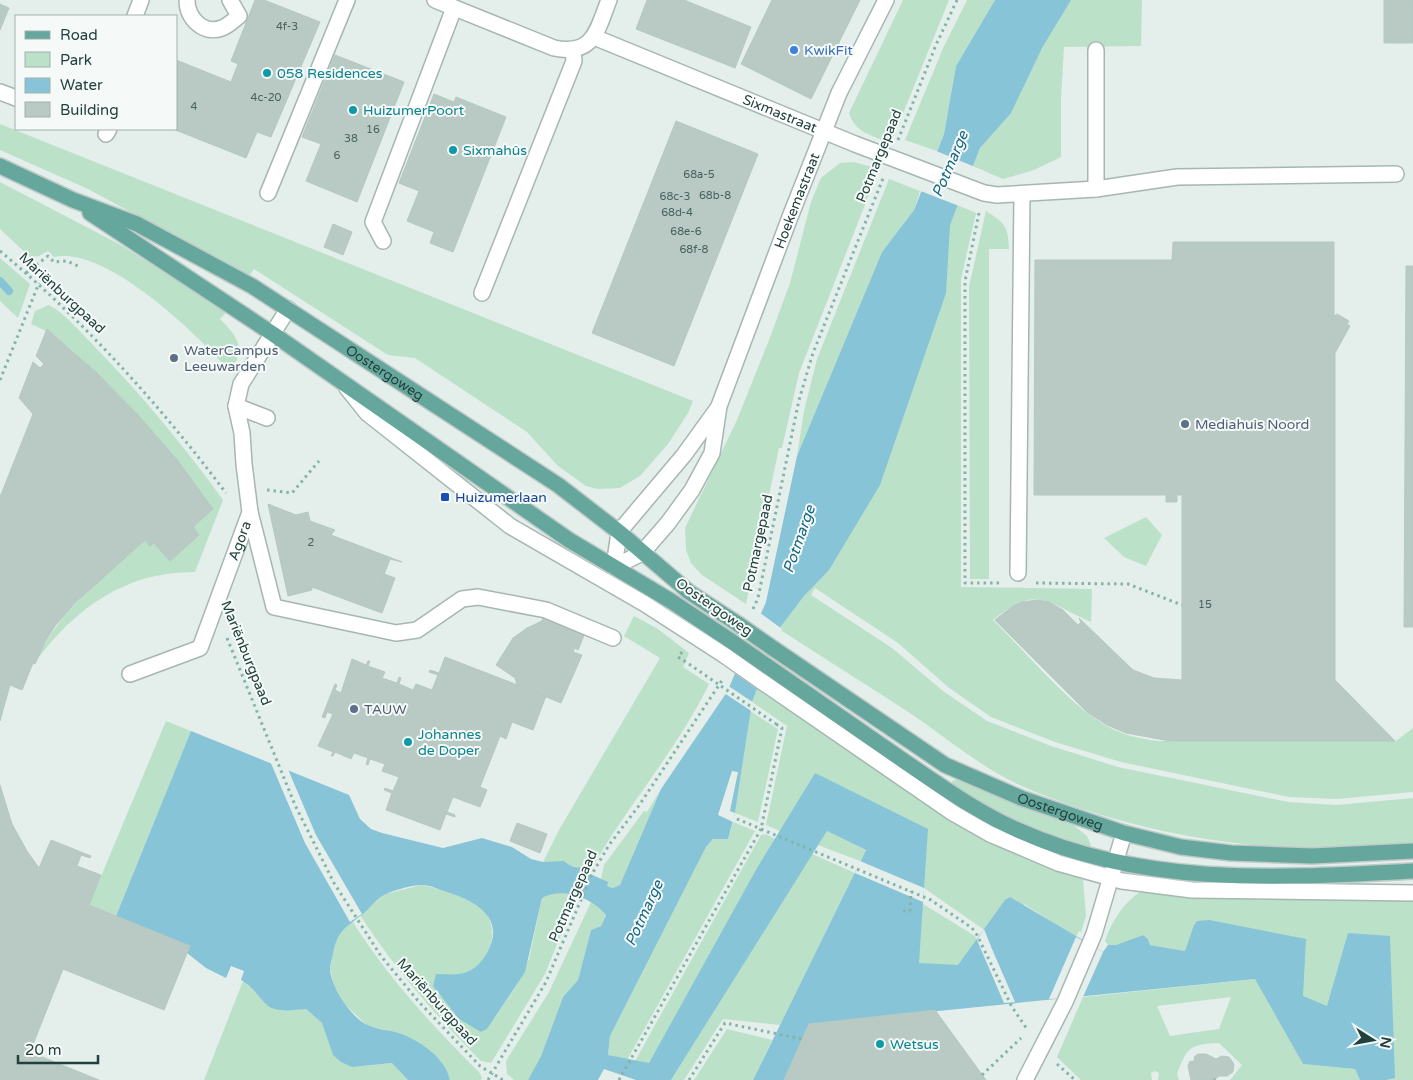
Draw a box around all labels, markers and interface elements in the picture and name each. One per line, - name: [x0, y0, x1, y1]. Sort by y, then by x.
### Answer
- legend: [15, 15, 178, 130]
- house number: 4f-3: [276, 20, 298, 33]
- text: Road: [60, 26, 98, 44]
- place label: KwikFit: [804, 42, 853, 59]
- marker: KwikFit: [788, 44, 800, 56]
- text: Park: [60, 51, 92, 69]
- place label: 058 Residences: [277, 65, 383, 82]
- marker: 058 Residences: [261, 67, 273, 79]
- text: Water: [60, 76, 103, 94]
- street label: Sixmastraat: [740, 90, 820, 136]
- house number: 4c-20: [251, 91, 282, 104]
- house number: 4: [191, 100, 198, 113]
- text: Building: [60, 101, 119, 119]
- place label: HuizumerPoort: [363, 102, 465, 119]
- marker: HuizumerPoort: [347, 104, 359, 116]
- street label: Potmargepaad: [853, 107, 905, 205]
- house number: 16: [366, 123, 380, 136]
- water label: Potmarge: [928, 127, 973, 200]
- house number: 38: [344, 132, 358, 145]
- place label: Sixmahûs: [463, 142, 527, 159]
- marker: Sixmahûs: [447, 144, 459, 156]
- house number: 6: [334, 149, 341, 162]
- street label: Hoekemastraat: [770, 150, 823, 251]
- house number: 68a-5: [683, 168, 715, 181]
- house number: 68b-8: [699, 189, 731, 202]
- house number: 68c-3: [660, 190, 691, 203]
- house number: 68d-4: [661, 206, 693, 219]
- house number: 68e-6: [670, 225, 702, 238]
- house number: 68f-8: [679, 243, 709, 256]
- street label: Mariënburgpaad: [15, 249, 109, 337]
- street label: Oostergoweg: [343, 341, 427, 404]
- place label: WaterCampus Leeuwarden: [184, 342, 279, 375]
- marker: WaterCampus Leeuwarden: [168, 352, 180, 364]
- place label: Mediahuis Noord: [1195, 416, 1309, 433]
- marker: Mediahuis Noord: [1179, 418, 1191, 430]
- place label: Huizumerlaan: [455, 489, 547, 506]
- marker: Huizumerlaan: [439, 491, 451, 503]
- street label: Potmargepaad: [739, 493, 777, 593]
- water label: Potmarge: [779, 501, 819, 575]
- street label: Agora: [224, 519, 254, 563]
- house number: 2: [308, 536, 315, 549]
- street label: Oostergoweg: [672, 574, 756, 640]
- street label: Mariënburgpaad: [217, 598, 275, 708]
- house number: 15: [1198, 598, 1212, 611]
- place label: TAUW: [364, 701, 407, 718]
- marker: TAUW: [348, 703, 360, 715]
- place label: Johannes de Doper: [418, 726, 481, 759]
- marker: Johannes de Doper: [402, 736, 414, 748]
- street label: Oostergoweg: [1015, 789, 1105, 834]
- street label: Potmargepaad: [545, 847, 601, 945]
- water label: Potmarge: [621, 876, 668, 949]
- street label: Mariënburgpaad: [393, 955, 481, 1049]
- north arrow: [1348, 1015, 1398, 1065]
- scale bar: [18, 1032, 98, 1064]
- text: N: [1376, 1035, 1395, 1050]
- place label: Wetsus: [890, 1036, 939, 1053]
- marker: Wetsus: [874, 1038, 886, 1050]
- text: 20 m: [25, 1041, 62, 1059]

